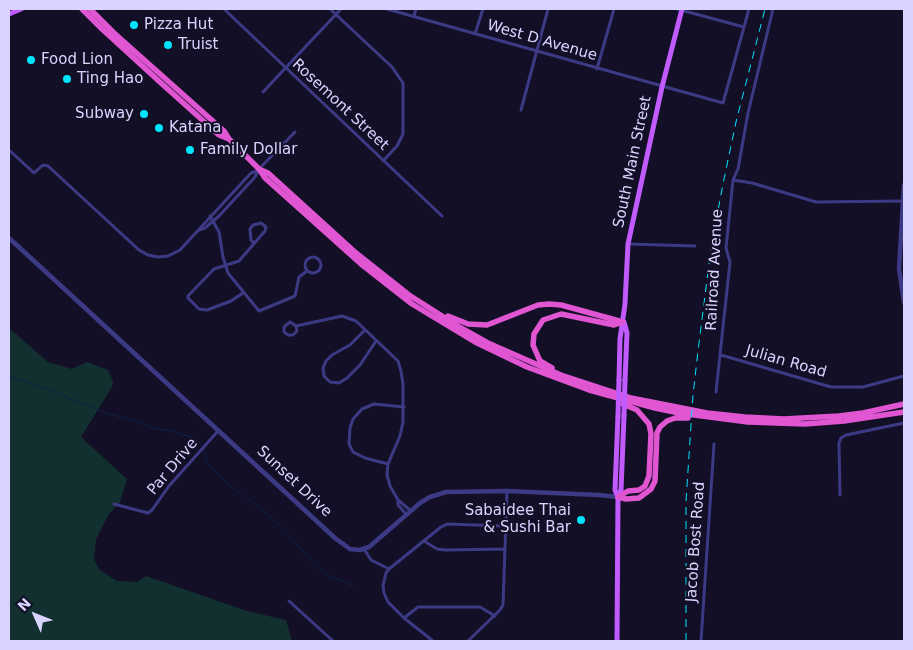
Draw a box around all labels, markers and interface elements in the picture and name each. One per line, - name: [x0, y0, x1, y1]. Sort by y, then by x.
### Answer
- place label: Pizza Hut: [144, 16, 213, 34]
- street label: West D Avenue: [485, 17, 599, 65]
- marker: Pizza Hut: [128, 19, 140, 31]
- place label: Truist: [178, 36, 218, 54]
- marker: Truist: [162, 39, 174, 51]
- place label: Food Lion: [41, 51, 113, 69]
- marker: Food Lion: [25, 54, 37, 66]
- street label: Rosemont Street: [288, 56, 392, 154]
- place label: Ting Hao: [77, 70, 143, 88]
- marker: Ting Hao: [61, 73, 73, 85]
- street label: South Main Street: [610, 94, 656, 230]
- place label: Subway: [75, 105, 134, 123]
- marker: Subway: [138, 108, 150, 120]
- place label: Katana: [169, 119, 222, 137]
- marker: Katana: [153, 122, 165, 134]
- place label: Family Dollar: [200, 141, 297, 159]
- marker: Family Dollar: [184, 144, 196, 156]
- street label: Railroad Avenue: [703, 209, 727, 331]
- street label: Julian Road: [743, 342, 829, 382]
- street label: Par Drive: [144, 435, 202, 499]
- street label: Sunset Drive: [253, 443, 335, 521]
- street label: Jacob Bost Road: [683, 481, 709, 603]
- place label: Sabaidee Thai & Sushi Bar: [465, 502, 571, 537]
- marker: Sabaidee Thai & Sushi Bar: [575, 514, 587, 526]
- north arrow: [10, 590, 60, 640]
- text: N: [14, 595, 34, 614]

